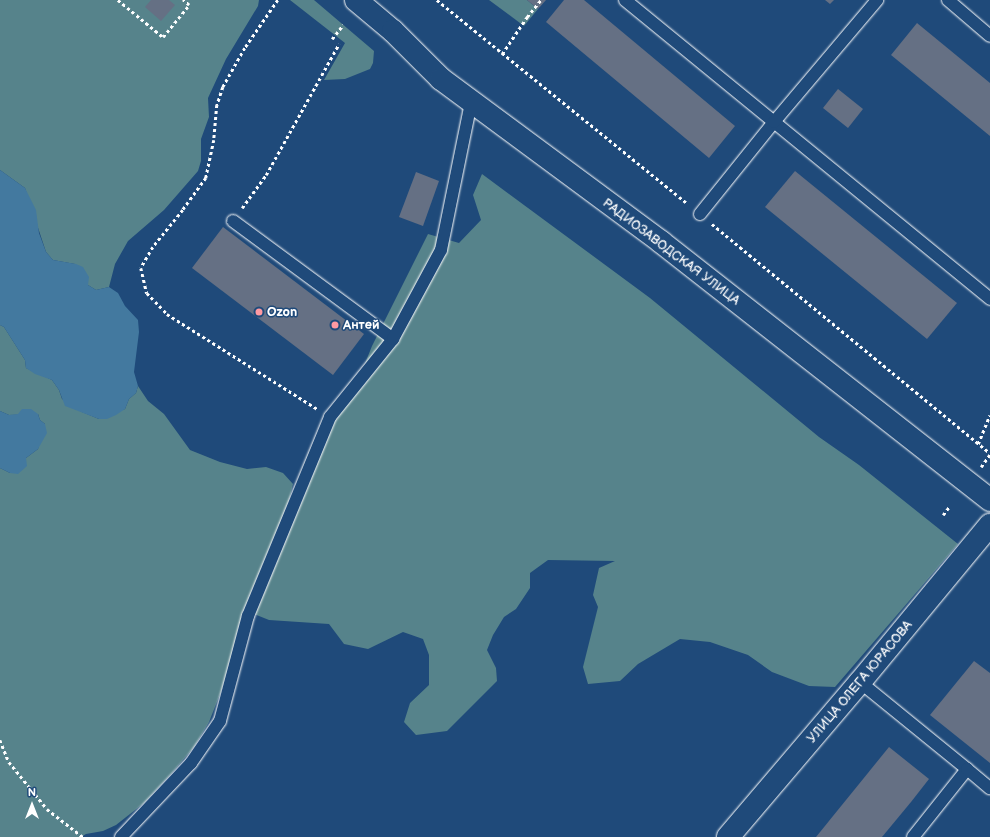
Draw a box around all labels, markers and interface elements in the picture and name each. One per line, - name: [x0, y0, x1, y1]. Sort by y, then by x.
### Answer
- street label: РАДИОЗАВОДСКАЯ УЛИЦА: [599, 195, 743, 309]
- place label: Ozon: [267, 304, 297, 320]
- marker: Ozon: [254, 307, 264, 317]
- place label: Антей: [343, 317, 380, 333]
- marker: Антей: [330, 320, 340, 330]
- street label: УЛИЦА ОЛЕГА ЮРАСОВА: [804, 618, 916, 746]
- north arrow: [12, 785, 52, 825]
- text: N: [28, 786, 36, 799]

